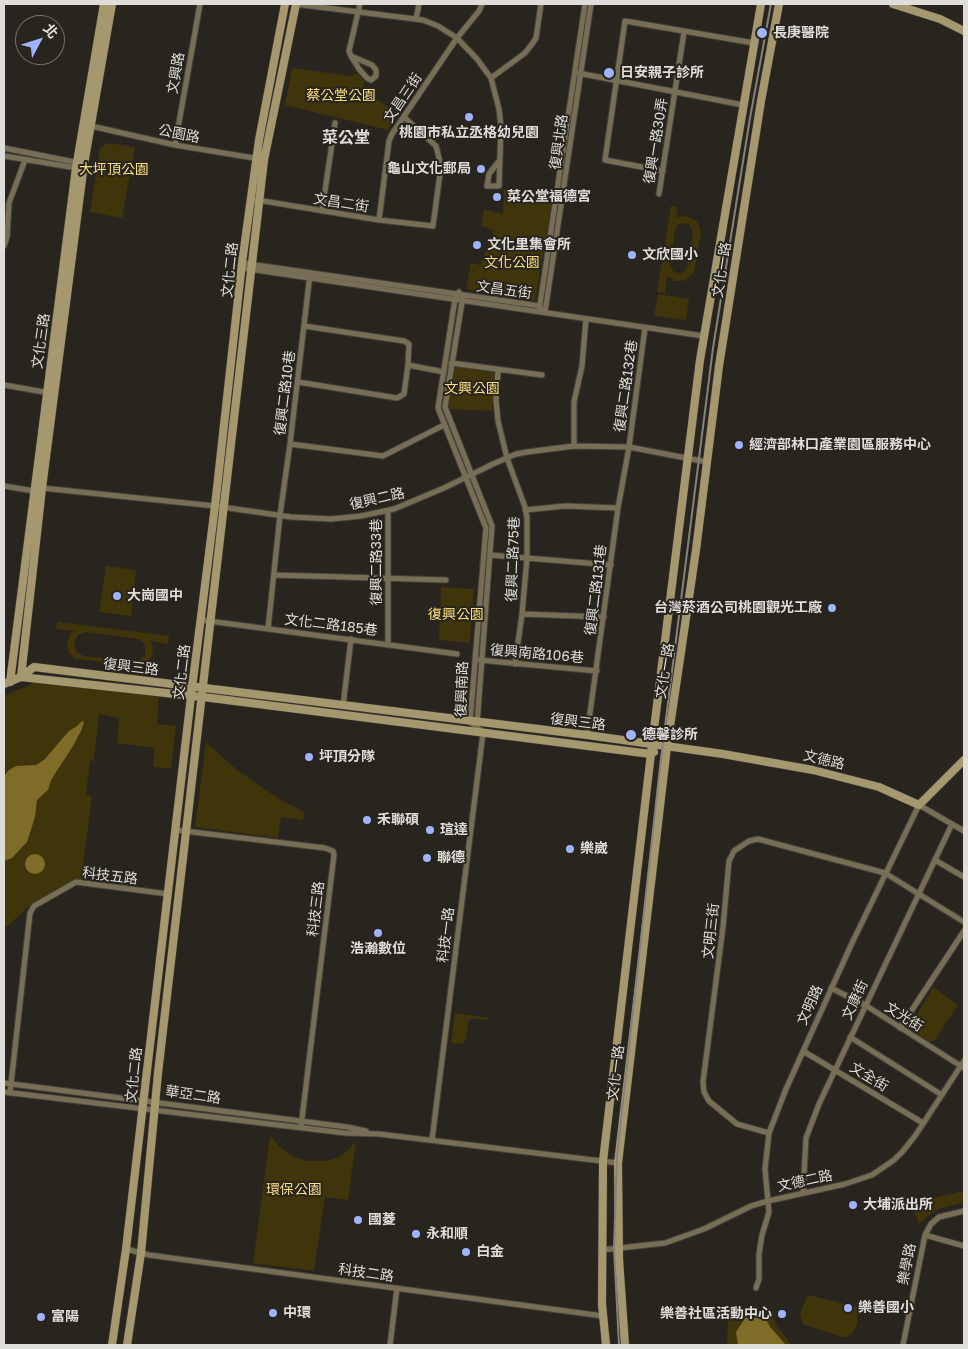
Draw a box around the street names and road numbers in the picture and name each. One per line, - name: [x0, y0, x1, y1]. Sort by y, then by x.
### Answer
- street label: 文興路: [164, 51, 188, 95]
- street label: 文昌三街: [380, 70, 426, 126]
- street label: 復興一路30弄: [641, 97, 671, 185]
- street label: 復興北路: [547, 113, 571, 171]
- street label: 公園路: [157, 122, 201, 146]
- street label: 文昌二街: [312, 190, 370, 216]
- street label: 文化二路: [219, 241, 241, 299]
- street label: 文化一路: [709, 241, 735, 299]
- street label: 文昌五街: [475, 278, 533, 302]
- street label: 文化三路: [29, 312, 53, 370]
- street label: 復興二路132巷: [611, 339, 641, 433]
- street label: 復興二路10巷: [271, 350, 299, 436]
- street label: 復興二路: [348, 485, 406, 513]
- street label: 復興二路75巷: [503, 516, 523, 602]
- street label: 復興二路33巷: [369, 519, 385, 605]
- street label: 復興二路131巷: [582, 543, 610, 637]
- street label: 文化二路185巷: [284, 611, 378, 639]
- street label: 復興南路106巷: [489, 642, 585, 666]
- street label: 文化一路: [652, 642, 678, 700]
- street label: 文化二路: [170, 643, 194, 701]
- street label: 復興三路: [102, 655, 160, 679]
- street label: 復興南路: [453, 661, 471, 717]
- street label: 復興三路: [549, 710, 607, 734]
- street label: 文德路: [802, 747, 846, 773]
- street label: 科技五路: [81, 864, 139, 888]
- street label: 科技三路: [304, 880, 328, 938]
- street label: 文明三街: [700, 902, 722, 960]
- street label: 科技一路: [434, 906, 458, 964]
- street label: 文康街: [839, 977, 871, 1023]
- street label: 文明路: [794, 982, 826, 1028]
- street label: 文光街: [882, 999, 926, 1035]
- street label: 文化一路: [604, 1044, 628, 1102]
- street label: 文化二路: [123, 1046, 145, 1104]
- street label: 文全街: [847, 1059, 891, 1095]
- street label: 華亞二路: [164, 1083, 222, 1107]
- street label: 文德二路: [776, 1167, 834, 1195]
- street label: 樂學路: [895, 1242, 919, 1286]
- street label: 科技二路: [337, 1261, 395, 1285]

